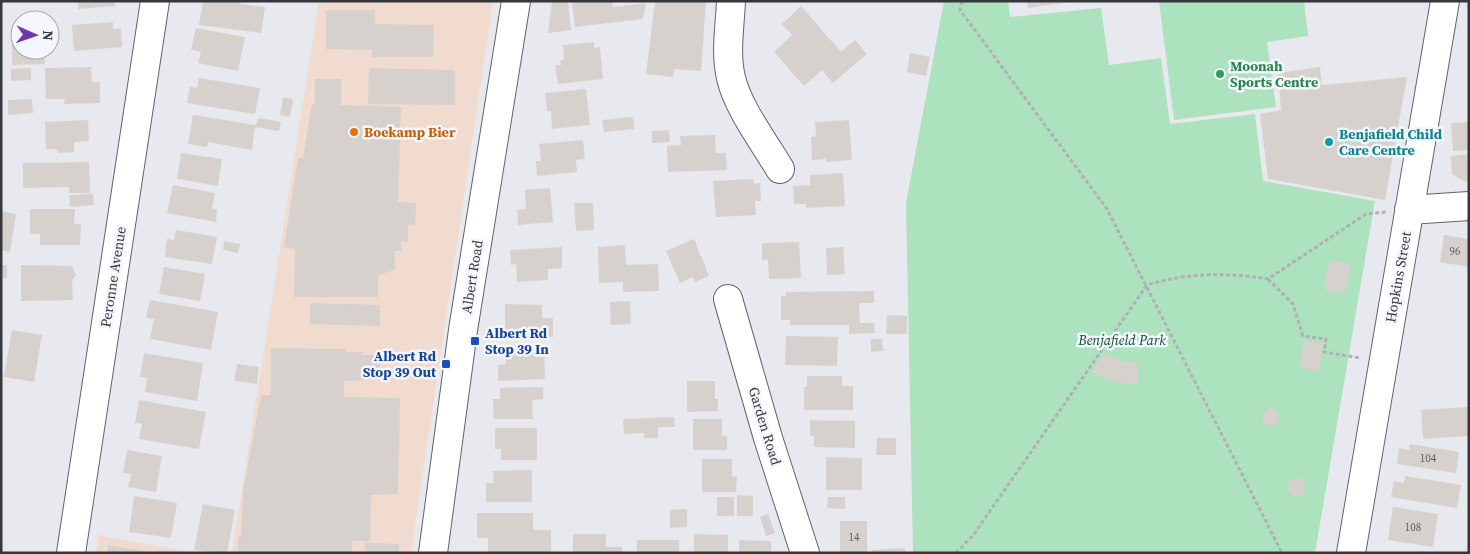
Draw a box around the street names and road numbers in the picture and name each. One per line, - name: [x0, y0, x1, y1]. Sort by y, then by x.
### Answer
- street label: Peronne Avenue: [95, 225, 131, 329]
- street label: Hopkins Street: [1380, 229, 1416, 324]
- street label: Albert Road: [456, 239, 488, 315]
- street label: Garden Road: [744, 384, 786, 468]

